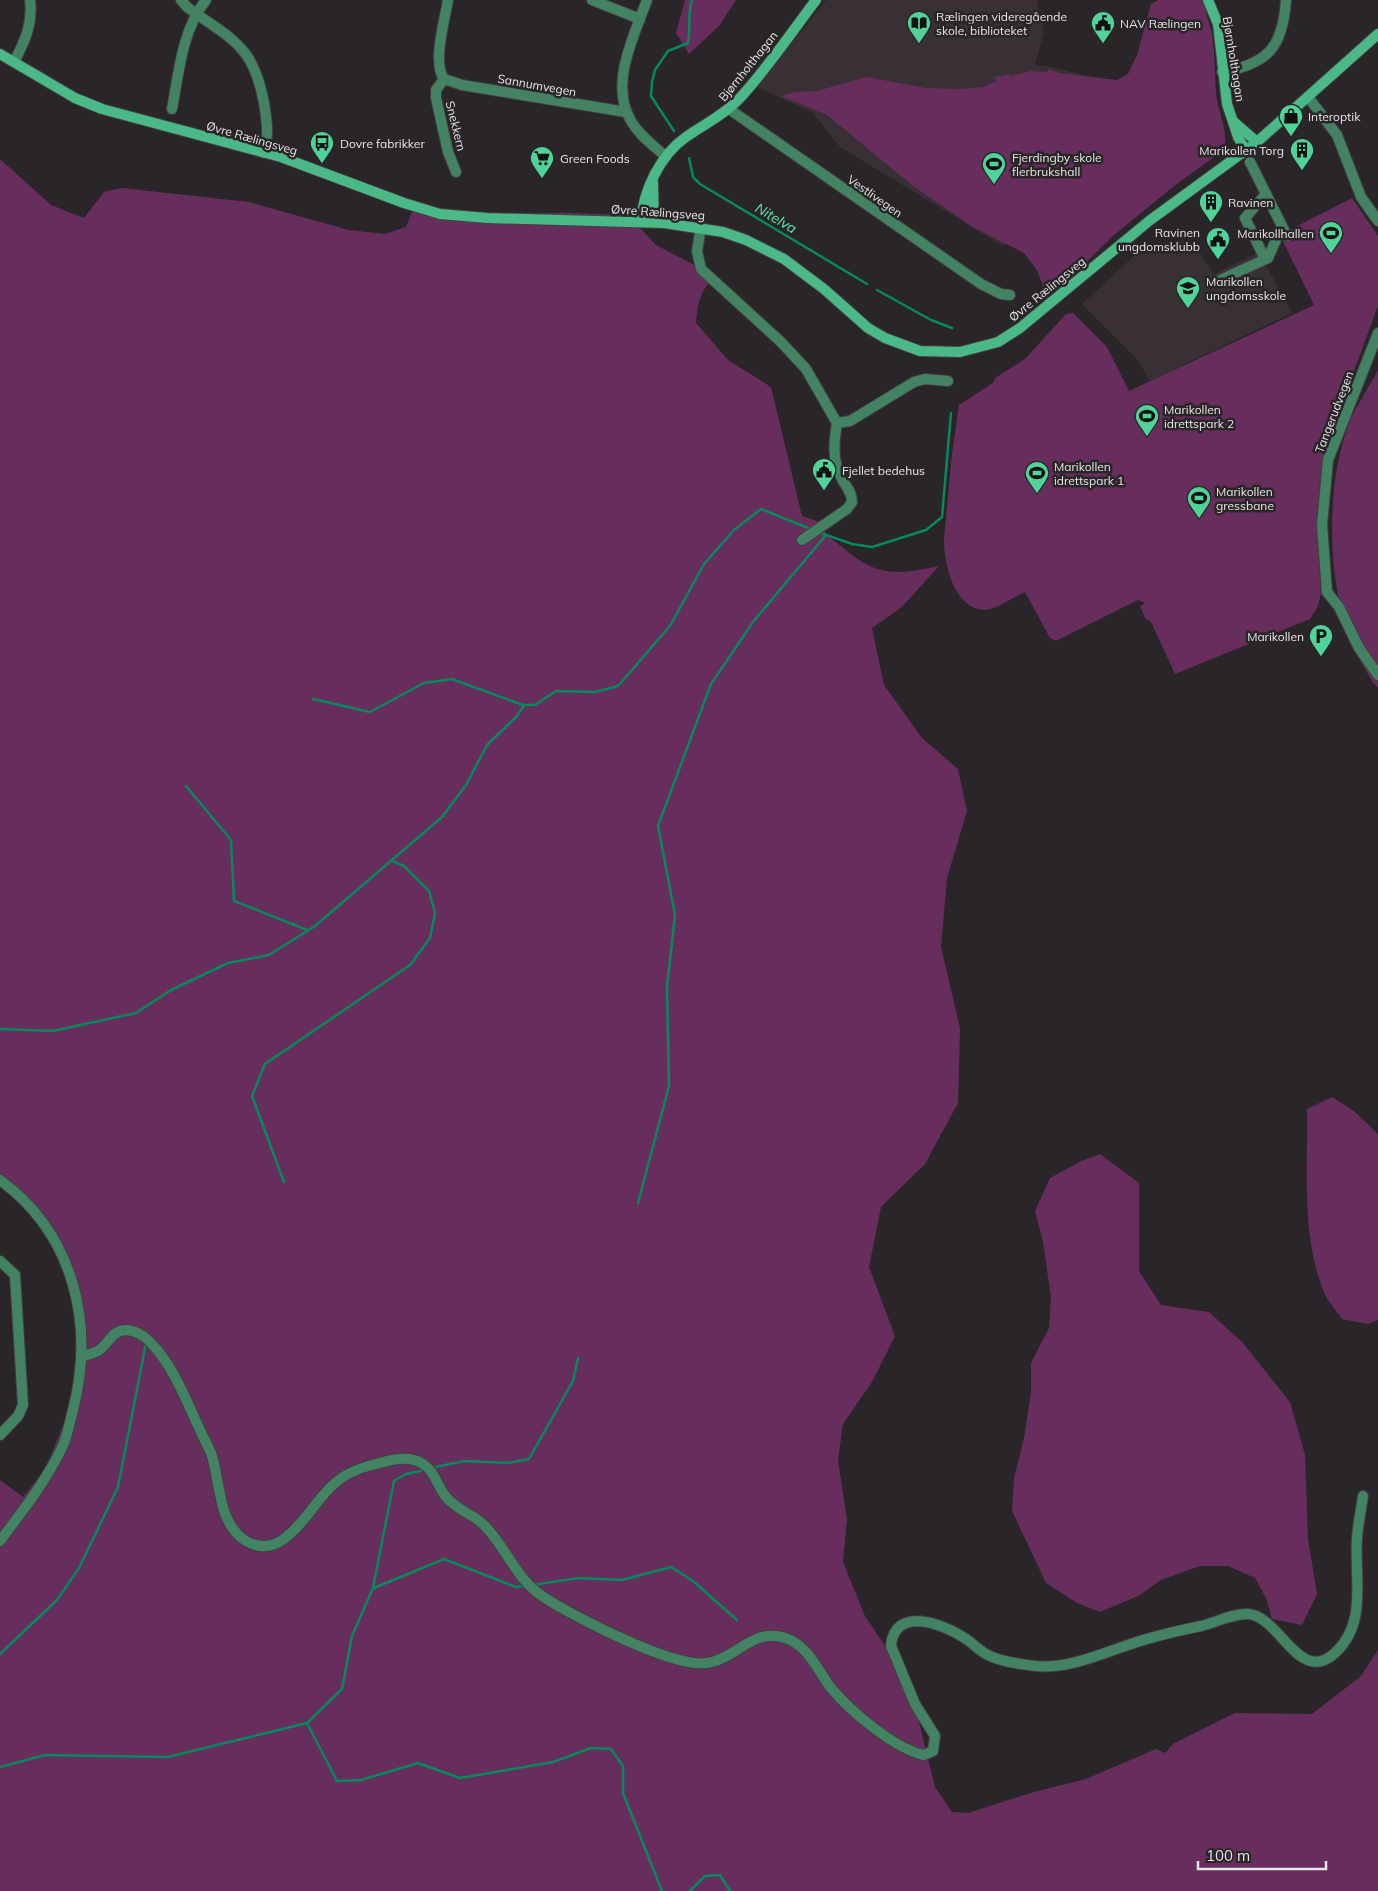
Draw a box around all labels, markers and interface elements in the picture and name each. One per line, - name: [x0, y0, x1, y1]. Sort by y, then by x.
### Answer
- place label: Rælingen videregående skole, biblioteket: [936, 9, 1067, 38]
- library icon: Rælingen videregående skole, biblioteket: [906, 10, 932, 44]
- public building icon: NAV Rælingen: [1090, 10, 1116, 44]
- street label: Bjørnholthagan: [1220, 15, 1248, 103]
- place label: NAV Rælingen: [1120, 16, 1201, 31]
- street label: Bjørnholthagan: [715, 28, 781, 104]
- street label: Sannumvegen: [496, 71, 578, 99]
- street label: Snekkern: [443, 99, 469, 153]
- shop icon: Interoptik: [1278, 103, 1304, 137]
- place label: Interoptik: [1308, 109, 1361, 124]
- street label: Øvre Rælingsveg: [205, 118, 299, 158]
- bus stop icon: Dovre fabrikker: [309, 130, 335, 164]
- place label: Dovre fabrikker: [340, 136, 425, 151]
- building icon: Marikollen Torg: [1289, 137, 1315, 171]
- place label: Marikollen Torg: [1199, 143, 1284, 158]
- supermarket icon: Green Foods: [529, 145, 555, 179]
- place label: Fjerdingby skole flerbrukshall: [1012, 150, 1102, 179]
- place label: Green Foods: [560, 151, 630, 166]
- sports icon: Fjerdingby skole flerbrukshall: [981, 151, 1007, 185]
- street label: Vestlivegen: [845, 172, 905, 220]
- building icon: Ravinen: [1198, 189, 1224, 223]
- place label: Ravinen: [1228, 195, 1273, 210]
- water label: Nitelva: [752, 199, 800, 237]
- street label: Øvre Rælingsveg: [610, 201, 706, 223]
- sports icon: Marikollhallen: [1318, 220, 1344, 254]
- place label: Ravinen ungdomsklubb: [1118, 225, 1200, 254]
- public building icon: Ravinen ungdomsklubb: [1205, 226, 1231, 260]
- place label: Marikollhallen: [1237, 226, 1314, 241]
- street label: Øvre Rælingsveg: [1006, 253, 1088, 325]
- place label: Marikollen ungdomsskole: [1206, 274, 1286, 303]
- school or university icon: Marikollen ungdomsskole: [1175, 275, 1201, 309]
- street label: Tangerudvegen: [1312, 369, 1356, 455]
- place label: Marikollen idrettspark 2: [1164, 402, 1234, 431]
- sports icon: Marikollen idrettspark 2: [1134, 403, 1160, 437]
- public building icon: Fjellet bedehus: [811, 457, 837, 491]
- place label: Marikollen idrettspark 1: [1054, 459, 1124, 488]
- sports icon: Marikollen idrettspark 1: [1024, 460, 1050, 494]
- place label: Fjellet bedehus: [842, 463, 925, 478]
- place label: Marikollen gressbane: [1216, 484, 1274, 513]
- sports icon: Marikollen gressbane: [1186, 485, 1212, 519]
- parking icon: Marikollen: [1308, 623, 1334, 657]
- place label: Marikollen: [1247, 629, 1304, 644]
- scale bar: [1198, 1838, 1326, 1870]
- text: 100 m: [1206, 1846, 1250, 1865]

